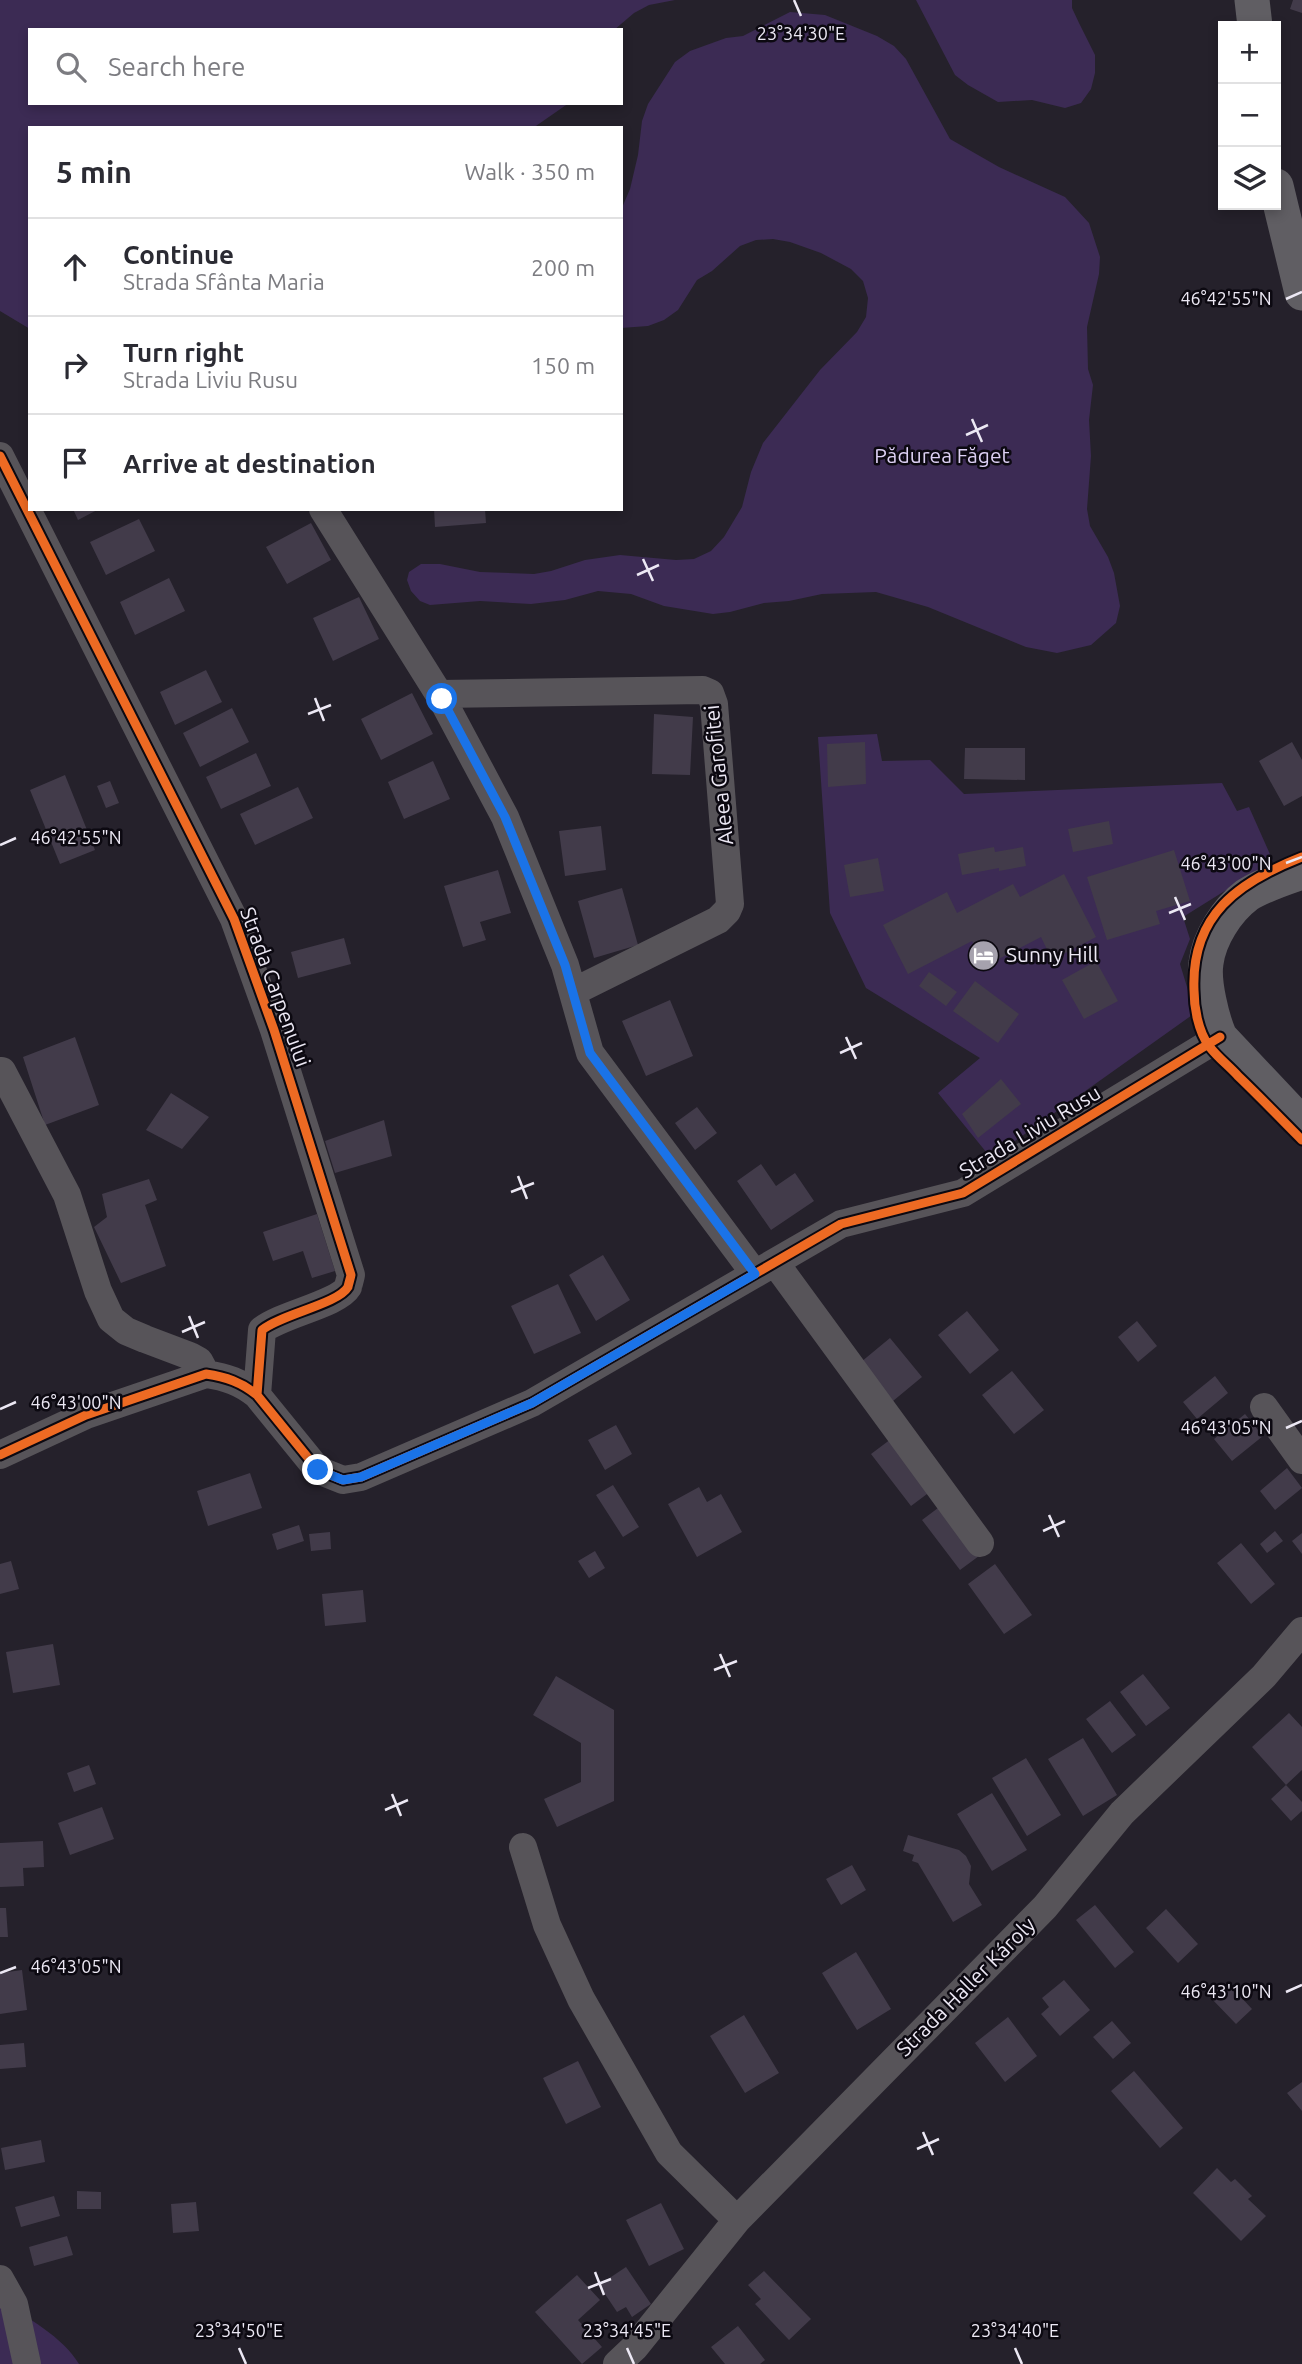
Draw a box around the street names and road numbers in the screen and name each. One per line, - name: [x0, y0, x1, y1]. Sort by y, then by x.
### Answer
- street label: Aleea Garofitei: [699, 704, 737, 846]
- street label: Strada Carpenului: [236, 904, 316, 1070]
- street label: Strada Liviu Rusu: [955, 1080, 1104, 1183]
- street label: Strada Haller Károly: [891, 1912, 1040, 2061]

